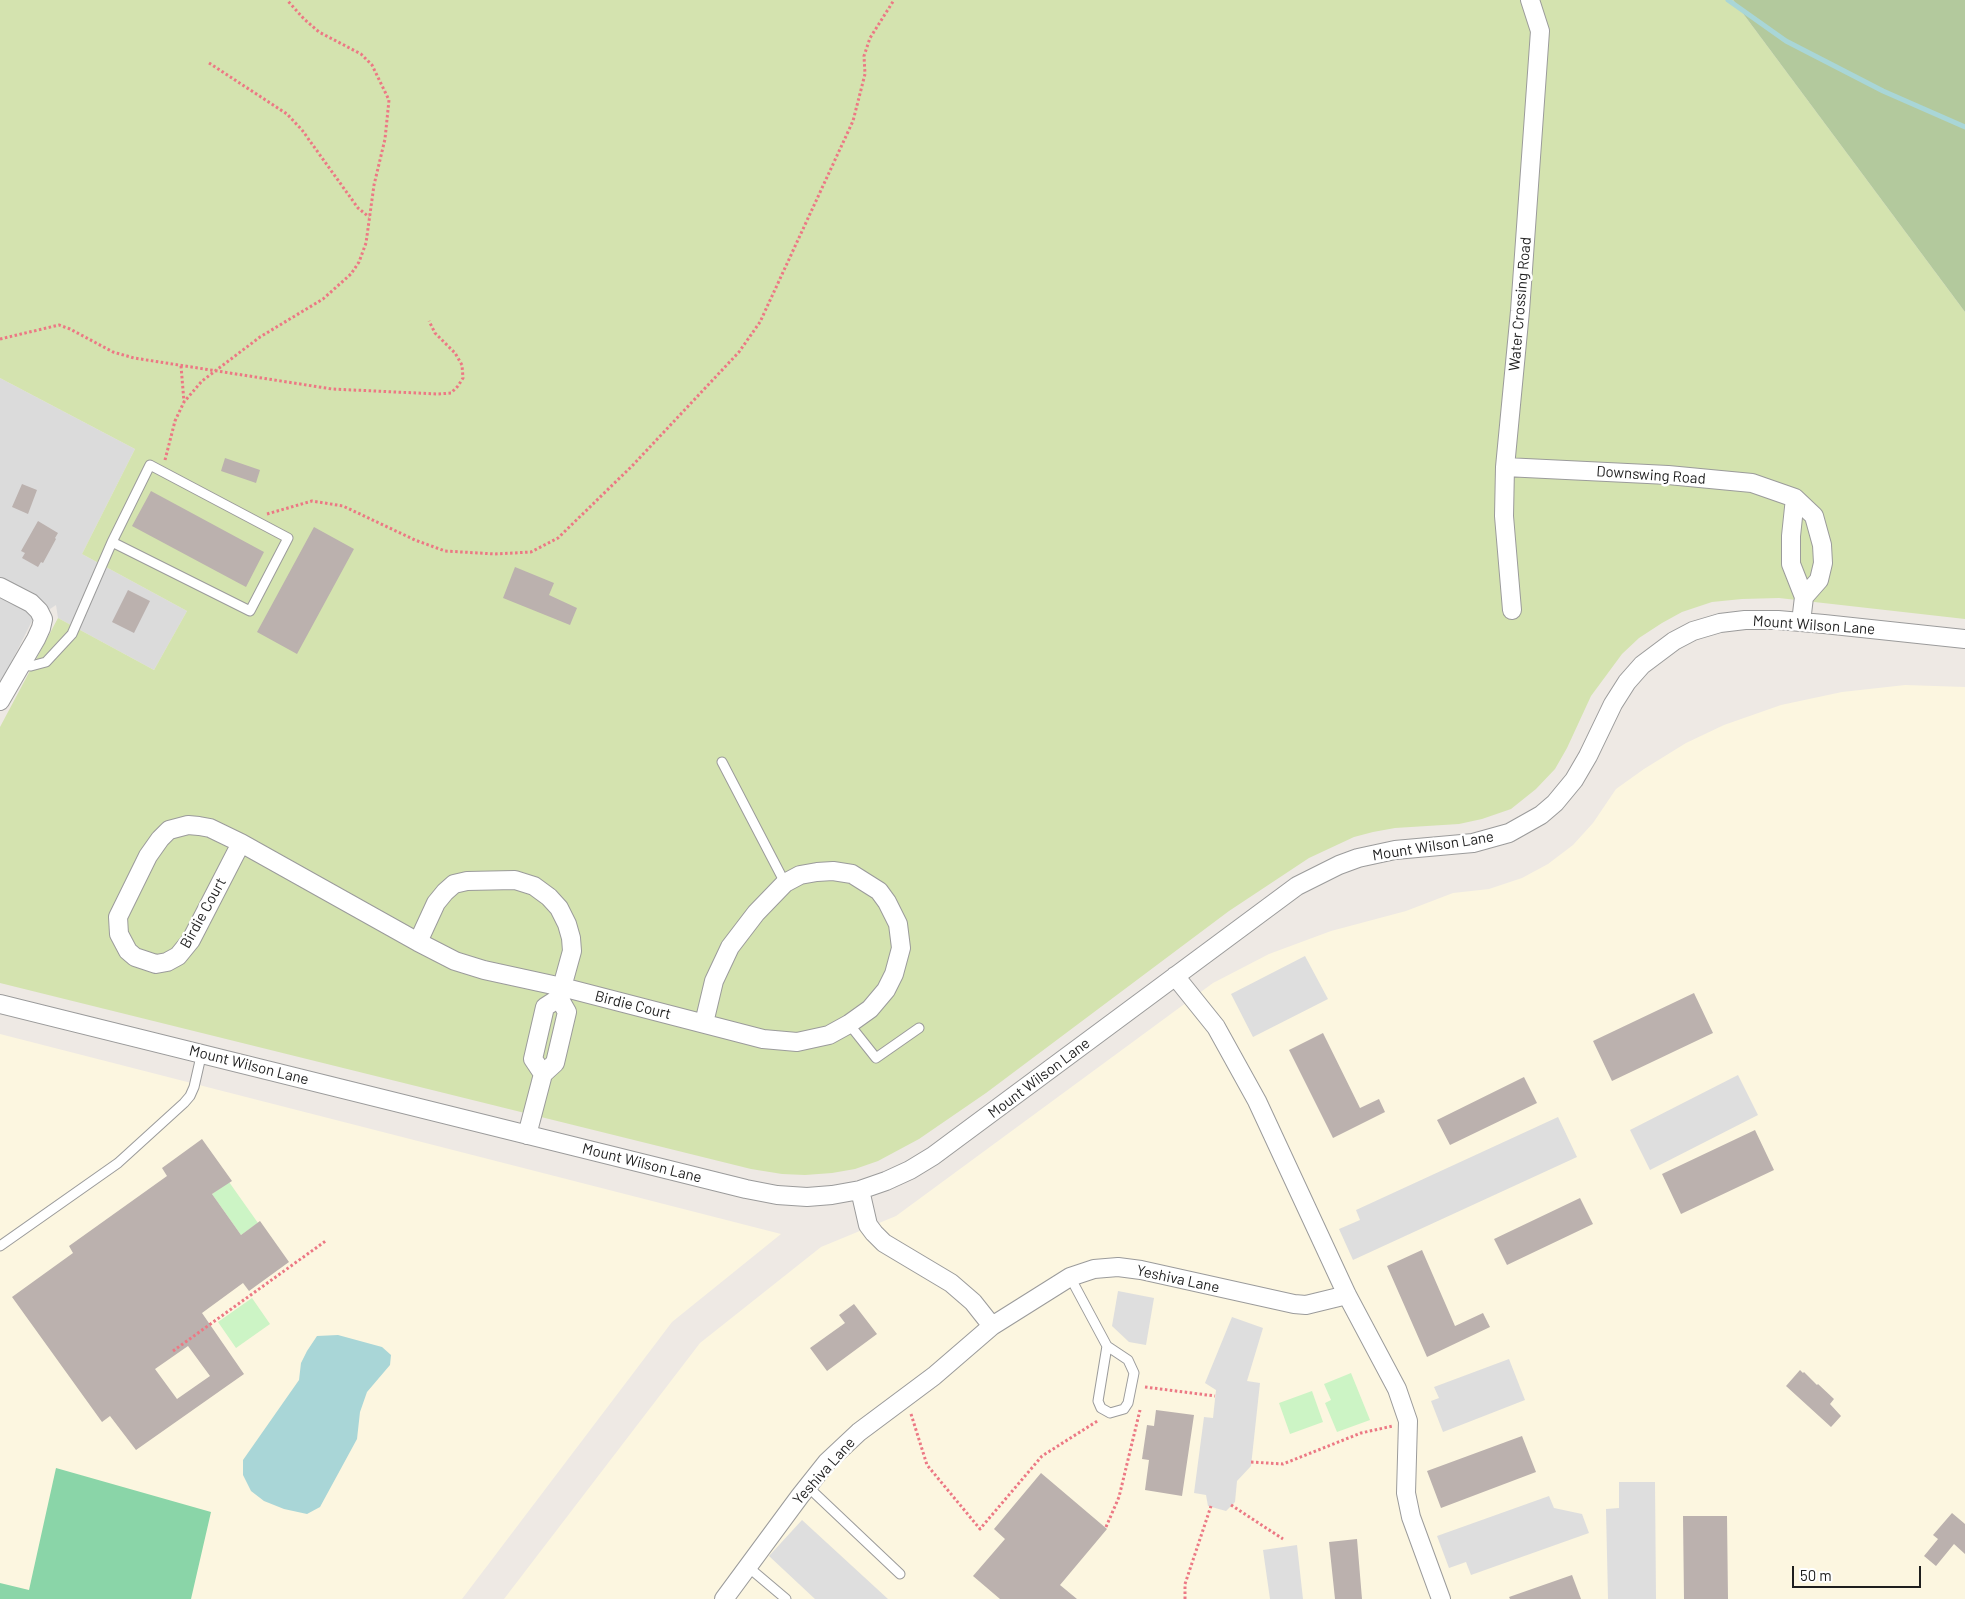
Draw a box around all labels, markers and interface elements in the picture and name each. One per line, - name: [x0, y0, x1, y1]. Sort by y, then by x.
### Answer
- street label: Water Crossing Road: [1505, 236, 1535, 372]
- street label: Downswing Road: [1596, 462, 1706, 488]
- street label: Mount Wilson Lane: [1752, 612, 1876, 638]
- street label: Mount Wilson Lane: [1371, 828, 1495, 864]
- street label: Birdie Court: [176, 875, 230, 951]
- street label: Birdie Court: [593, 987, 673, 1023]
- street label: Mount Wilson Lane: [985, 1034, 1093, 1122]
- street label: Mount Wilson Lane: [187, 1041, 311, 1089]
- street label: Mount Wilson Lane: [580, 1139, 704, 1187]
- street label: Yeshiva Lane: [1135, 1261, 1221, 1297]
- street label: Yeshiva Lane: [789, 1434, 859, 1508]
- scale bar: [1795, 1556, 1924, 1588]
- text: 50 m: [1800, 1566, 1832, 1584]

